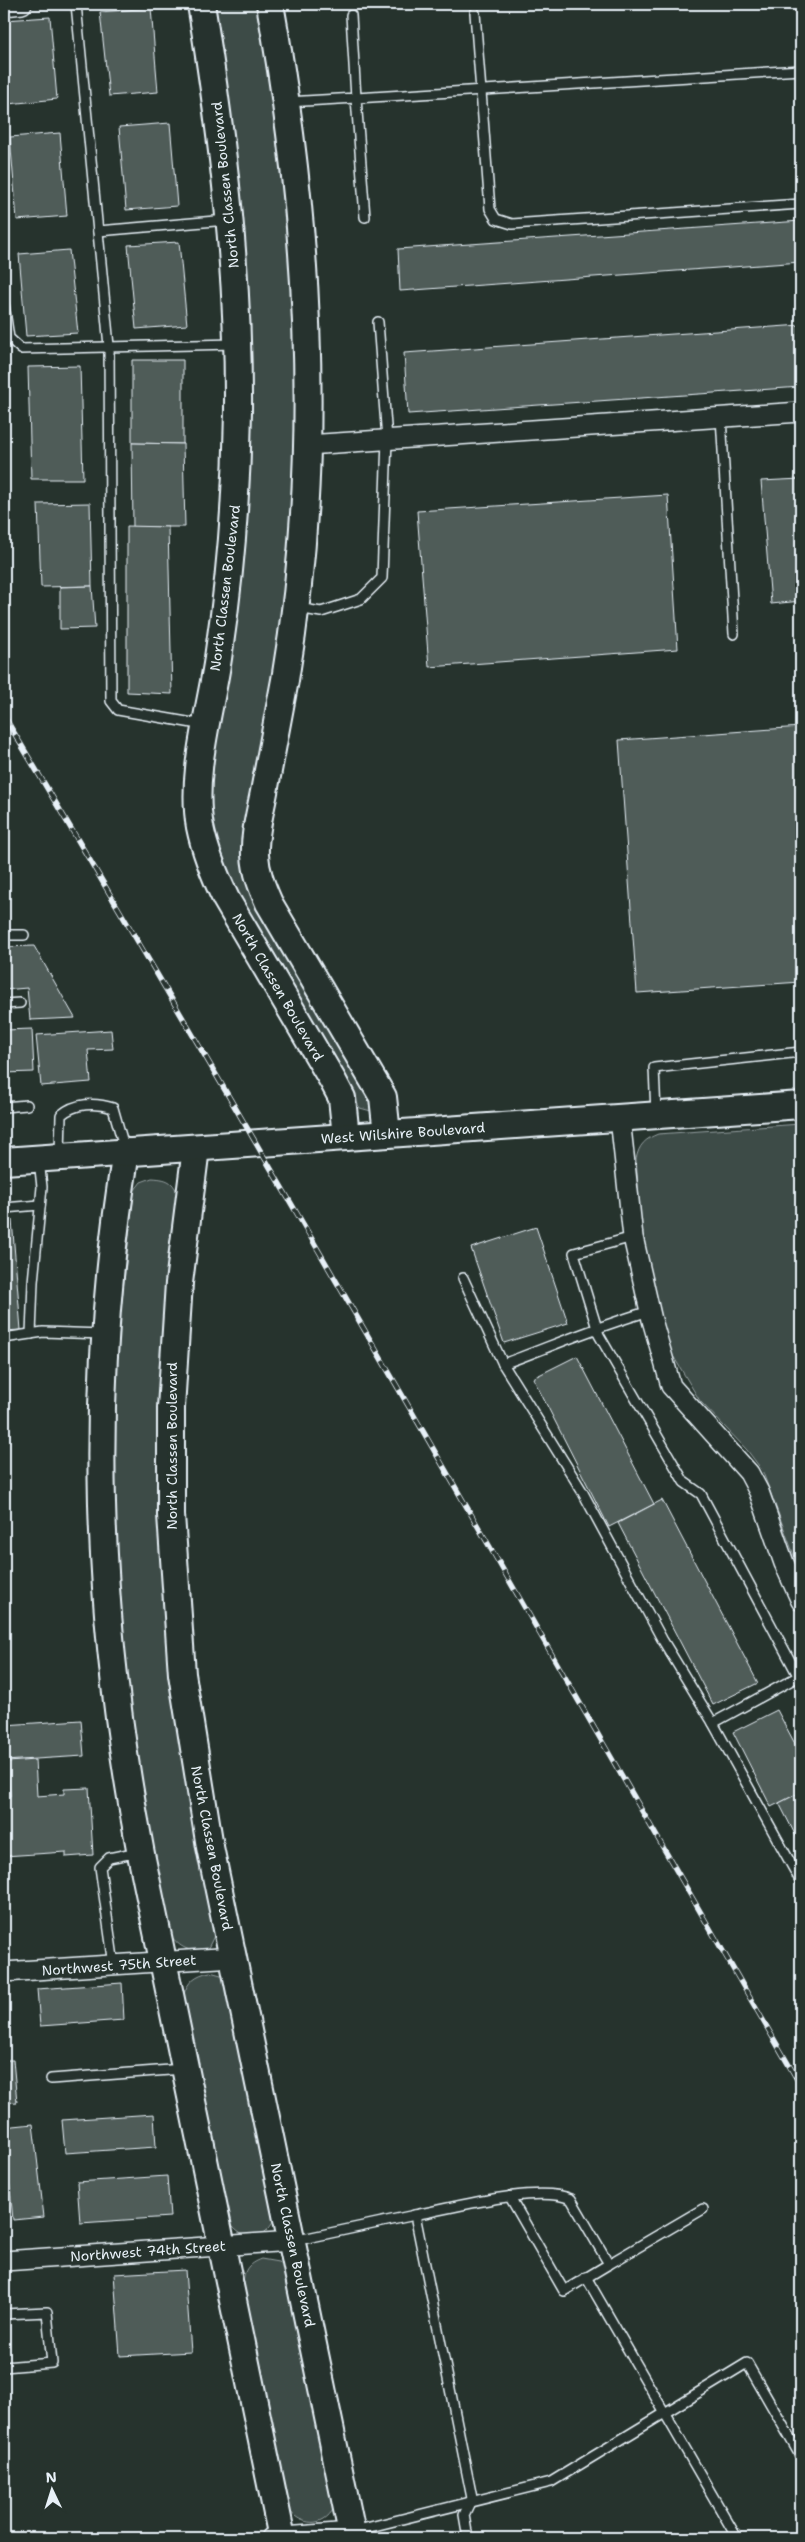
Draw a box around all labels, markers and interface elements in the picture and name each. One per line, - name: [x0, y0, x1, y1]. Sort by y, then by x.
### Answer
- street label: North Classen Boulevard: [207, 101, 243, 269]
- street label: North Classen Boulevard: [206, 504, 244, 672]
- street label: North Classen Boulevard: [228, 910, 328, 1064]
- street label: West Wilshire Boulevard: [320, 1118, 486, 1148]
- street label: North Classen Boulevard: [163, 1362, 181, 1530]
- street label: North Classen Boulevard: [187, 1764, 237, 1932]
- street label: Northwest 75th Street: [41, 1951, 197, 1979]
- street label: North Classen Boulevard: [267, 2161, 319, 2329]
- street label: Northwest 74th Street: [70, 2237, 226, 2265]
- north arrow: [28, 2464, 78, 2514]
- text: N: [45, 2468, 57, 2486]

